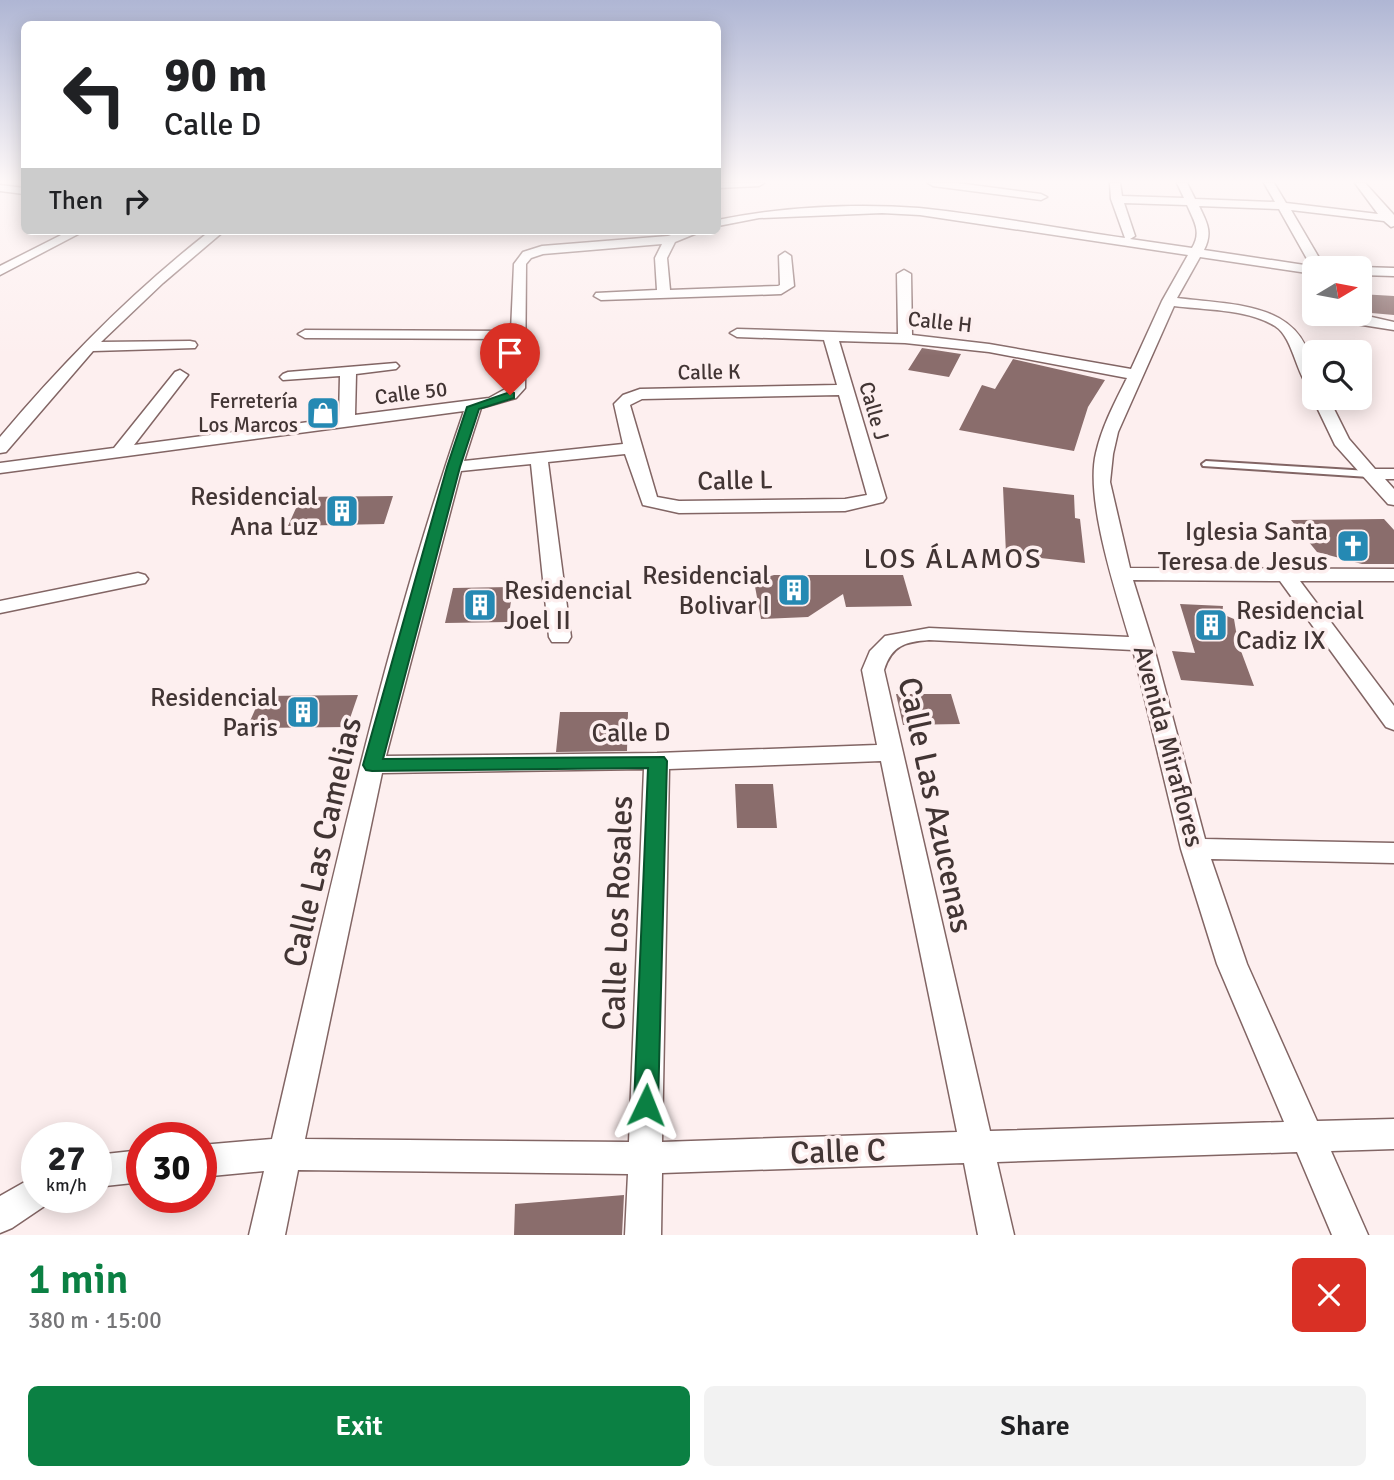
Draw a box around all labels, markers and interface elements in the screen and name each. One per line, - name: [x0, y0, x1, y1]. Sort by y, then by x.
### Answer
- text: 90 m: [164, 45, 267, 105]
- icon: left: [49, 49, 140, 140]
- text: Calle D: [164, 105, 261, 144]
- icon: right: [117, 182, 155, 220]
- text: Then: [49, 185, 103, 217]
- north arrow: [1302, 256, 1372, 326]
- map controls: [1302, 256, 1372, 410]
- street label: Calle H: [907, 306, 973, 338]
- pin: [480, 323, 540, 395]
- icon: arrive: [491, 334, 529, 372]
- button: search: [1302, 340, 1372, 410]
- street label: Calle K: [677, 358, 741, 386]
- street label: Calle 50: [373, 376, 449, 410]
- street label: Calle J: [853, 379, 895, 443]
- place label: Ferretería Los Marcos: [198, 388, 298, 438]
- shop icon: Ferretería Los Marcos: [304, 394, 342, 432]
- street label: Calle L: [697, 464, 773, 498]
- place label: Residencial Ana Luz: [190, 481, 318, 543]
- building icon: Residencial Ana Luz: [323, 492, 361, 530]
- place label: Iglesia Santa Teresa de Jesus: [1158, 516, 1328, 578]
- church icon: Iglesia Santa Teresa de Jesus: [1334, 527, 1372, 565]
- district label: LOS ÁLAMOS: [863, 542, 1043, 576]
- place label: Residencial Bolivar I: [642, 560, 770, 622]
- building icon: Residencial Bolivar I: [775, 571, 813, 609]
- place label: Residencial Joel II: [504, 575, 632, 637]
- building icon: Residencial Joel II: [461, 586, 499, 624]
- place label: Residencial Cadiz IX: [1236, 595, 1364, 657]
- building icon: Residencial Cadiz IX: [1192, 606, 1230, 644]
- street label: Avenida Miraflores: [1126, 642, 1210, 851]
- street label: Calle Las Azucenas: [889, 674, 982, 936]
- place label: Residencial Paris: [150, 682, 278, 744]
- building icon: Residencial Paris: [284, 693, 322, 731]
- street label: Calle Las Camelias: [275, 713, 370, 971]
- street label: Calle D: [591, 716, 671, 750]
- street label: Calle Los Rosales: [594, 795, 641, 1031]
- position arrow: [609, 1068, 683, 1142]
- speed limit sign: 30: [126, 1122, 217, 1213]
- street label: Calle C: [789, 1130, 887, 1173]
- text: 27: [48, 1137, 85, 1180]
- text: km/h: [46, 1174, 87, 1196]
- text: 1 min: [28, 1254, 129, 1305]
- button: close: [1292, 1258, 1366, 1332]
- text: 380 m · 15:00: [28, 1306, 162, 1335]
- button: Exit: [28, 1386, 690, 1466]
- button: Share: [704, 1386, 1366, 1466]

